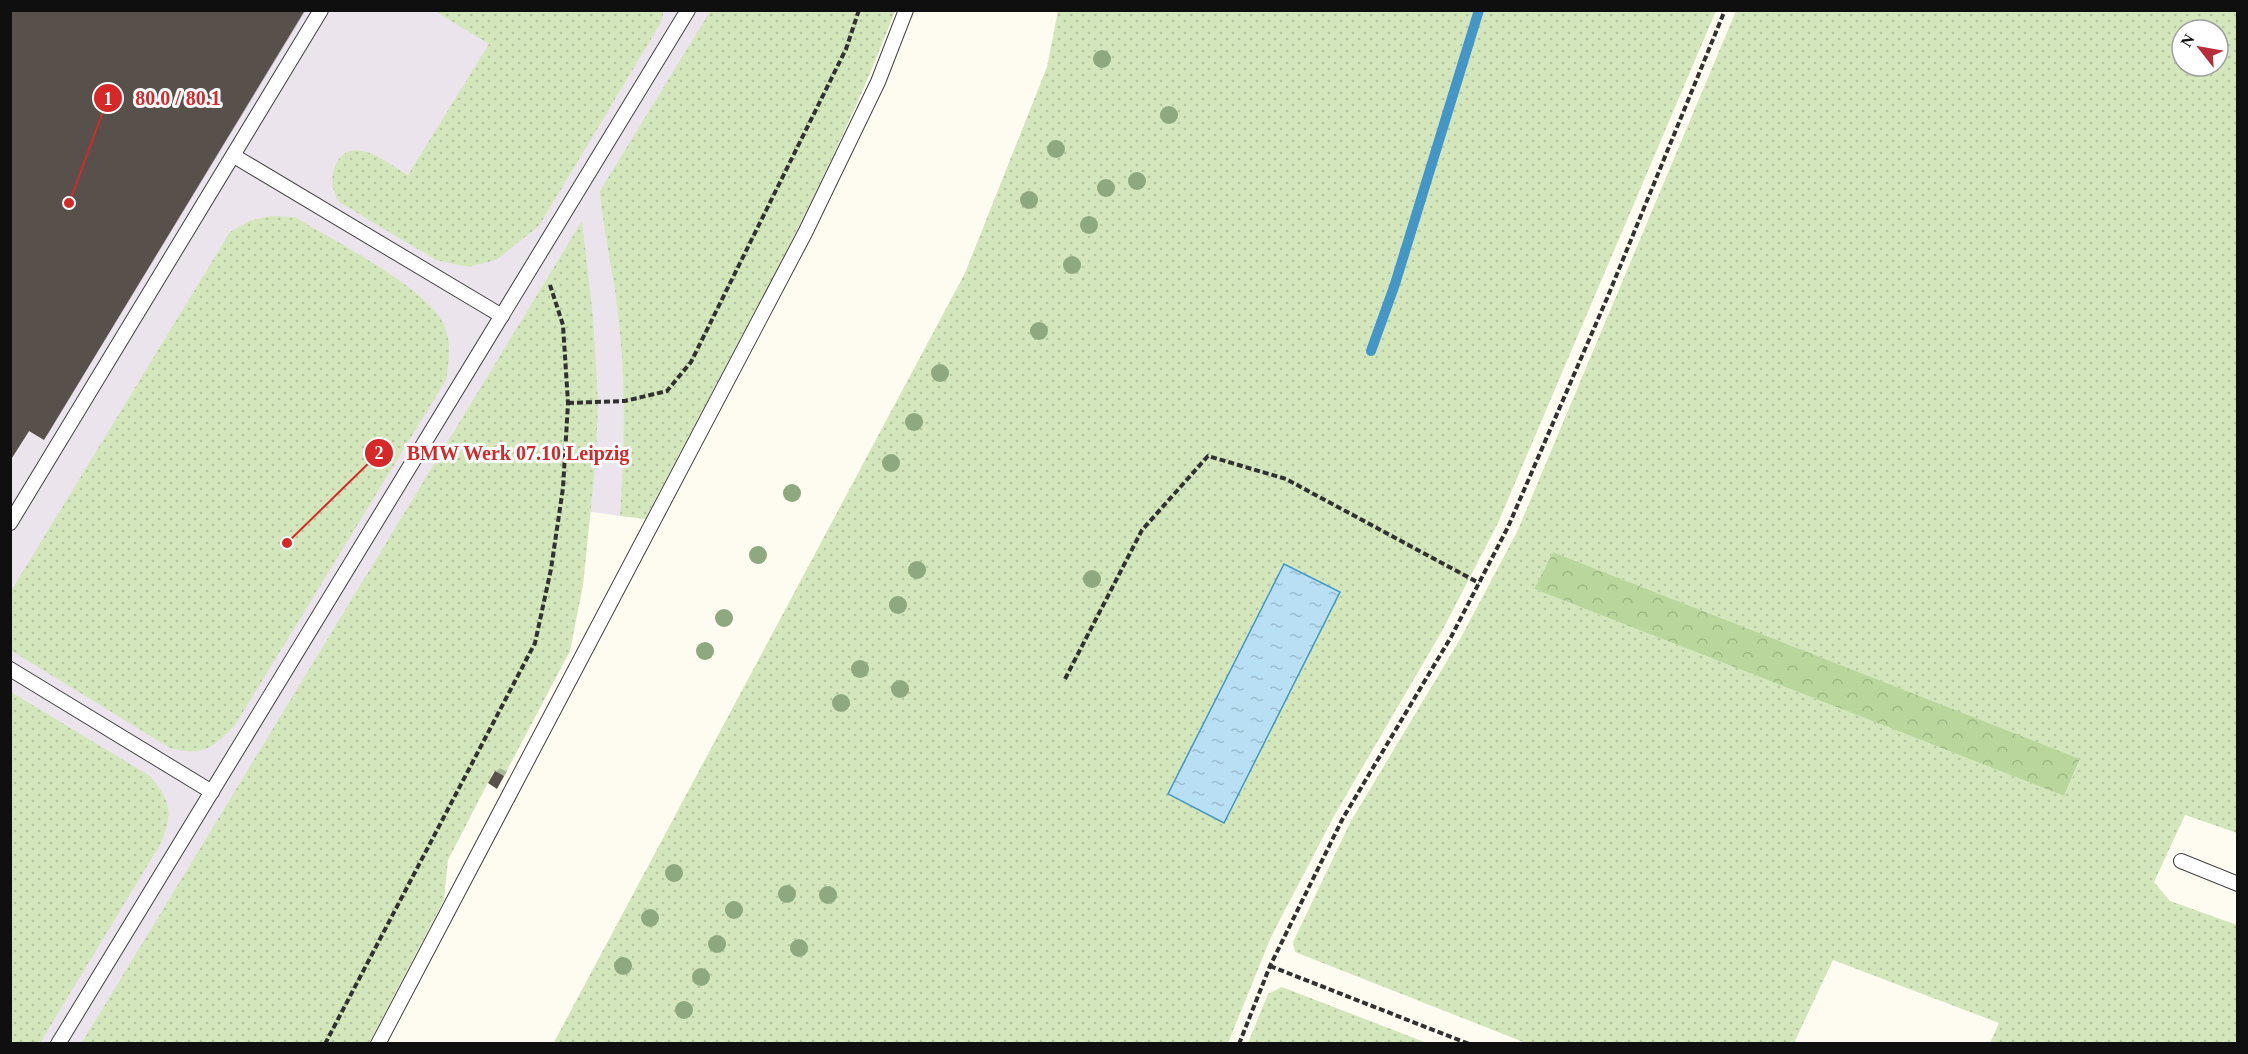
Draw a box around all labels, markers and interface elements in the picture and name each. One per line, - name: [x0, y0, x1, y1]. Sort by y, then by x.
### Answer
- north arrow: [2170, 18, 2230, 78]
- text: N: [2177, 31, 2198, 50]
- callout: 80.0 / 80.1: [93, 79, 233, 117]
- text: 80.0 / 80.1: [135, 87, 221, 109]
- text: 1: [104, 89, 113, 109]
- callout: BMW Werk 07.10 Leipzig: [364, 434, 642, 472]
- text: BMW Werk 07.10 Leipzig: [407, 442, 629, 465]
- text: 2: [375, 443, 384, 463]

